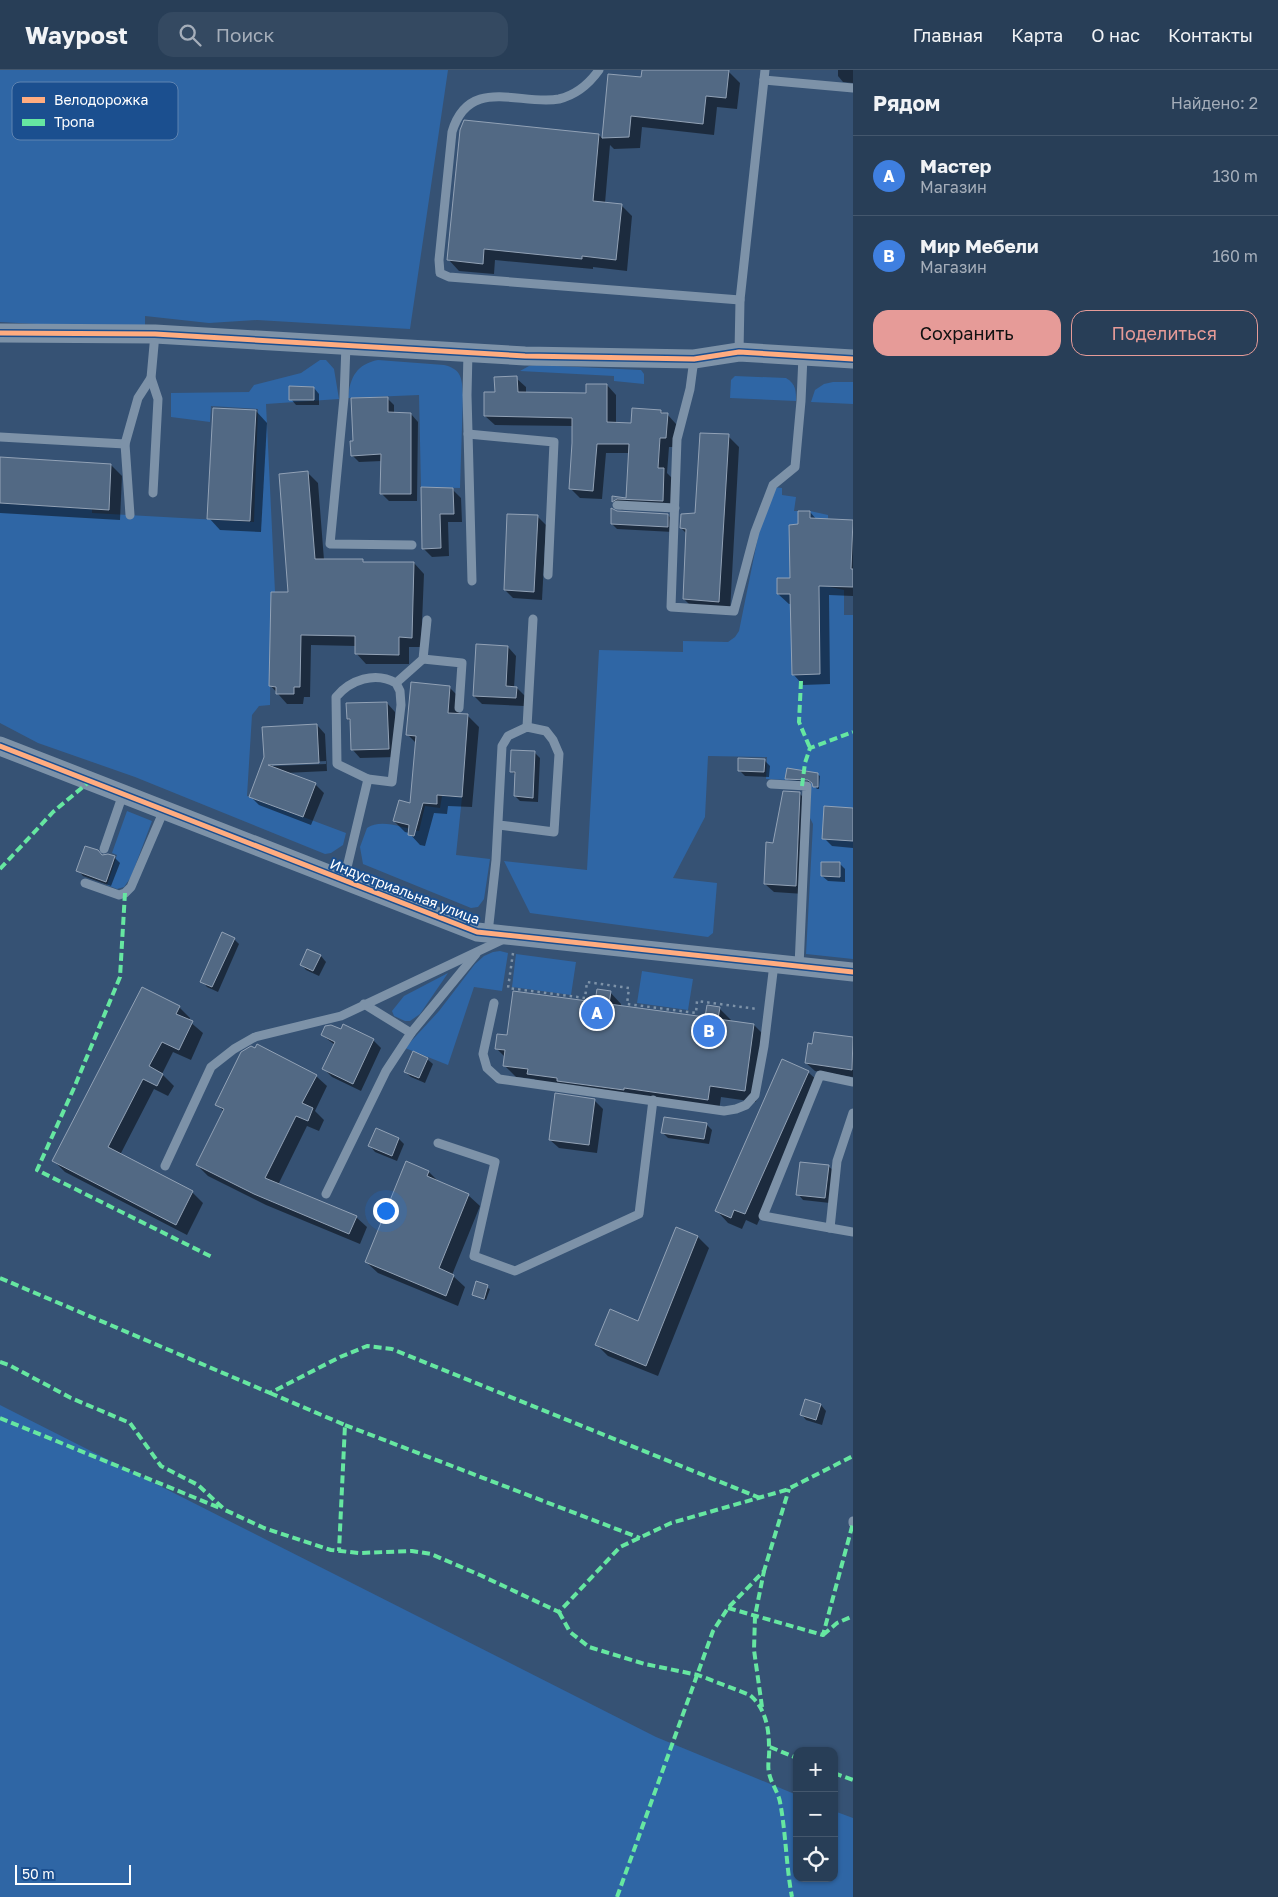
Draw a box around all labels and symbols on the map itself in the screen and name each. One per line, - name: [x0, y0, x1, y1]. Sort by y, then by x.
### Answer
- legend: [12, 82, 178, 140]
- text: Велодорожка: [54, 91, 148, 108]
- text: Тропа: [54, 113, 95, 130]
- street label: Индустриальная улица: [328, 855, 482, 927]
- pin: A: [581, 994, 613, 1032]
- pin: B: [693, 1012, 725, 1050]
- your location: [373, 1198, 399, 1224]
- scale bar: [15, 1862, 131, 1885]

